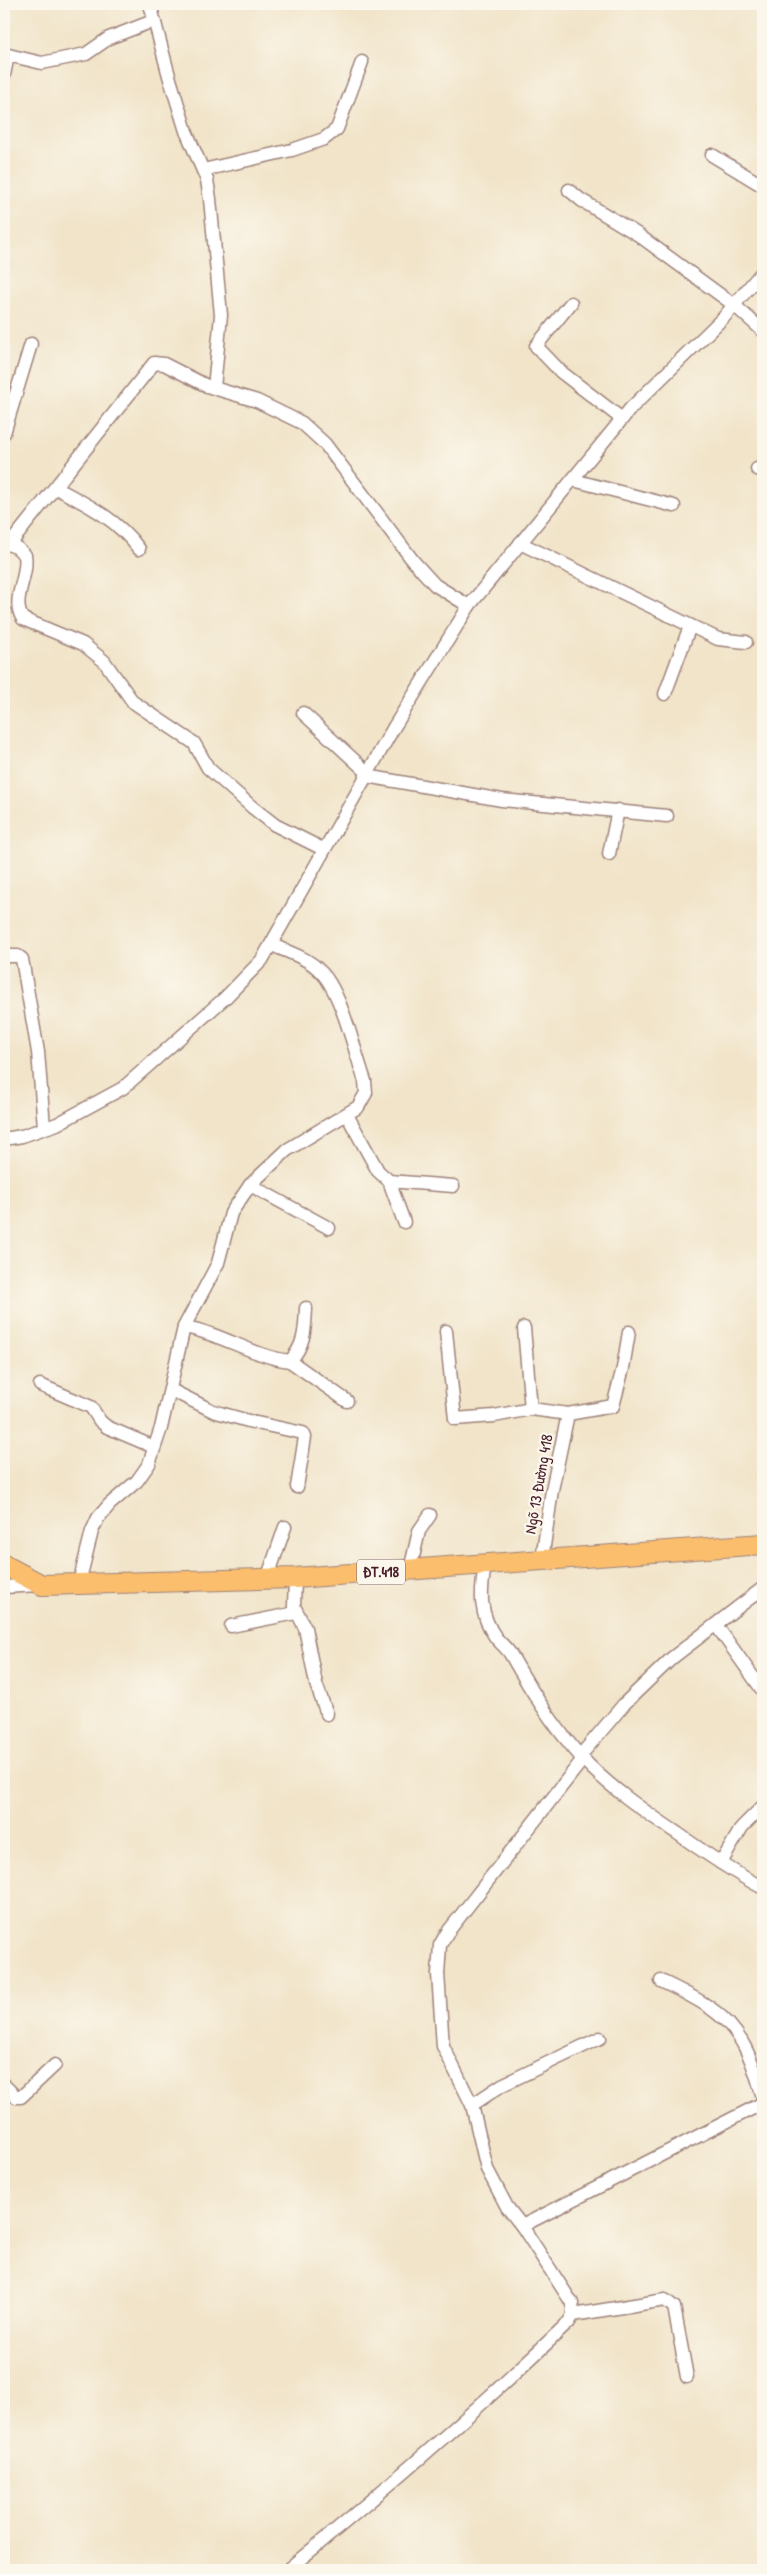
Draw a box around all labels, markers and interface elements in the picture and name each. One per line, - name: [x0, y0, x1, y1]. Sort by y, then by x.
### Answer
- street label: Ngõ 13 Đường 418: [518, 1432, 558, 1536]
- road number: ĐT.418: [357, 1560, 405, 1584]

